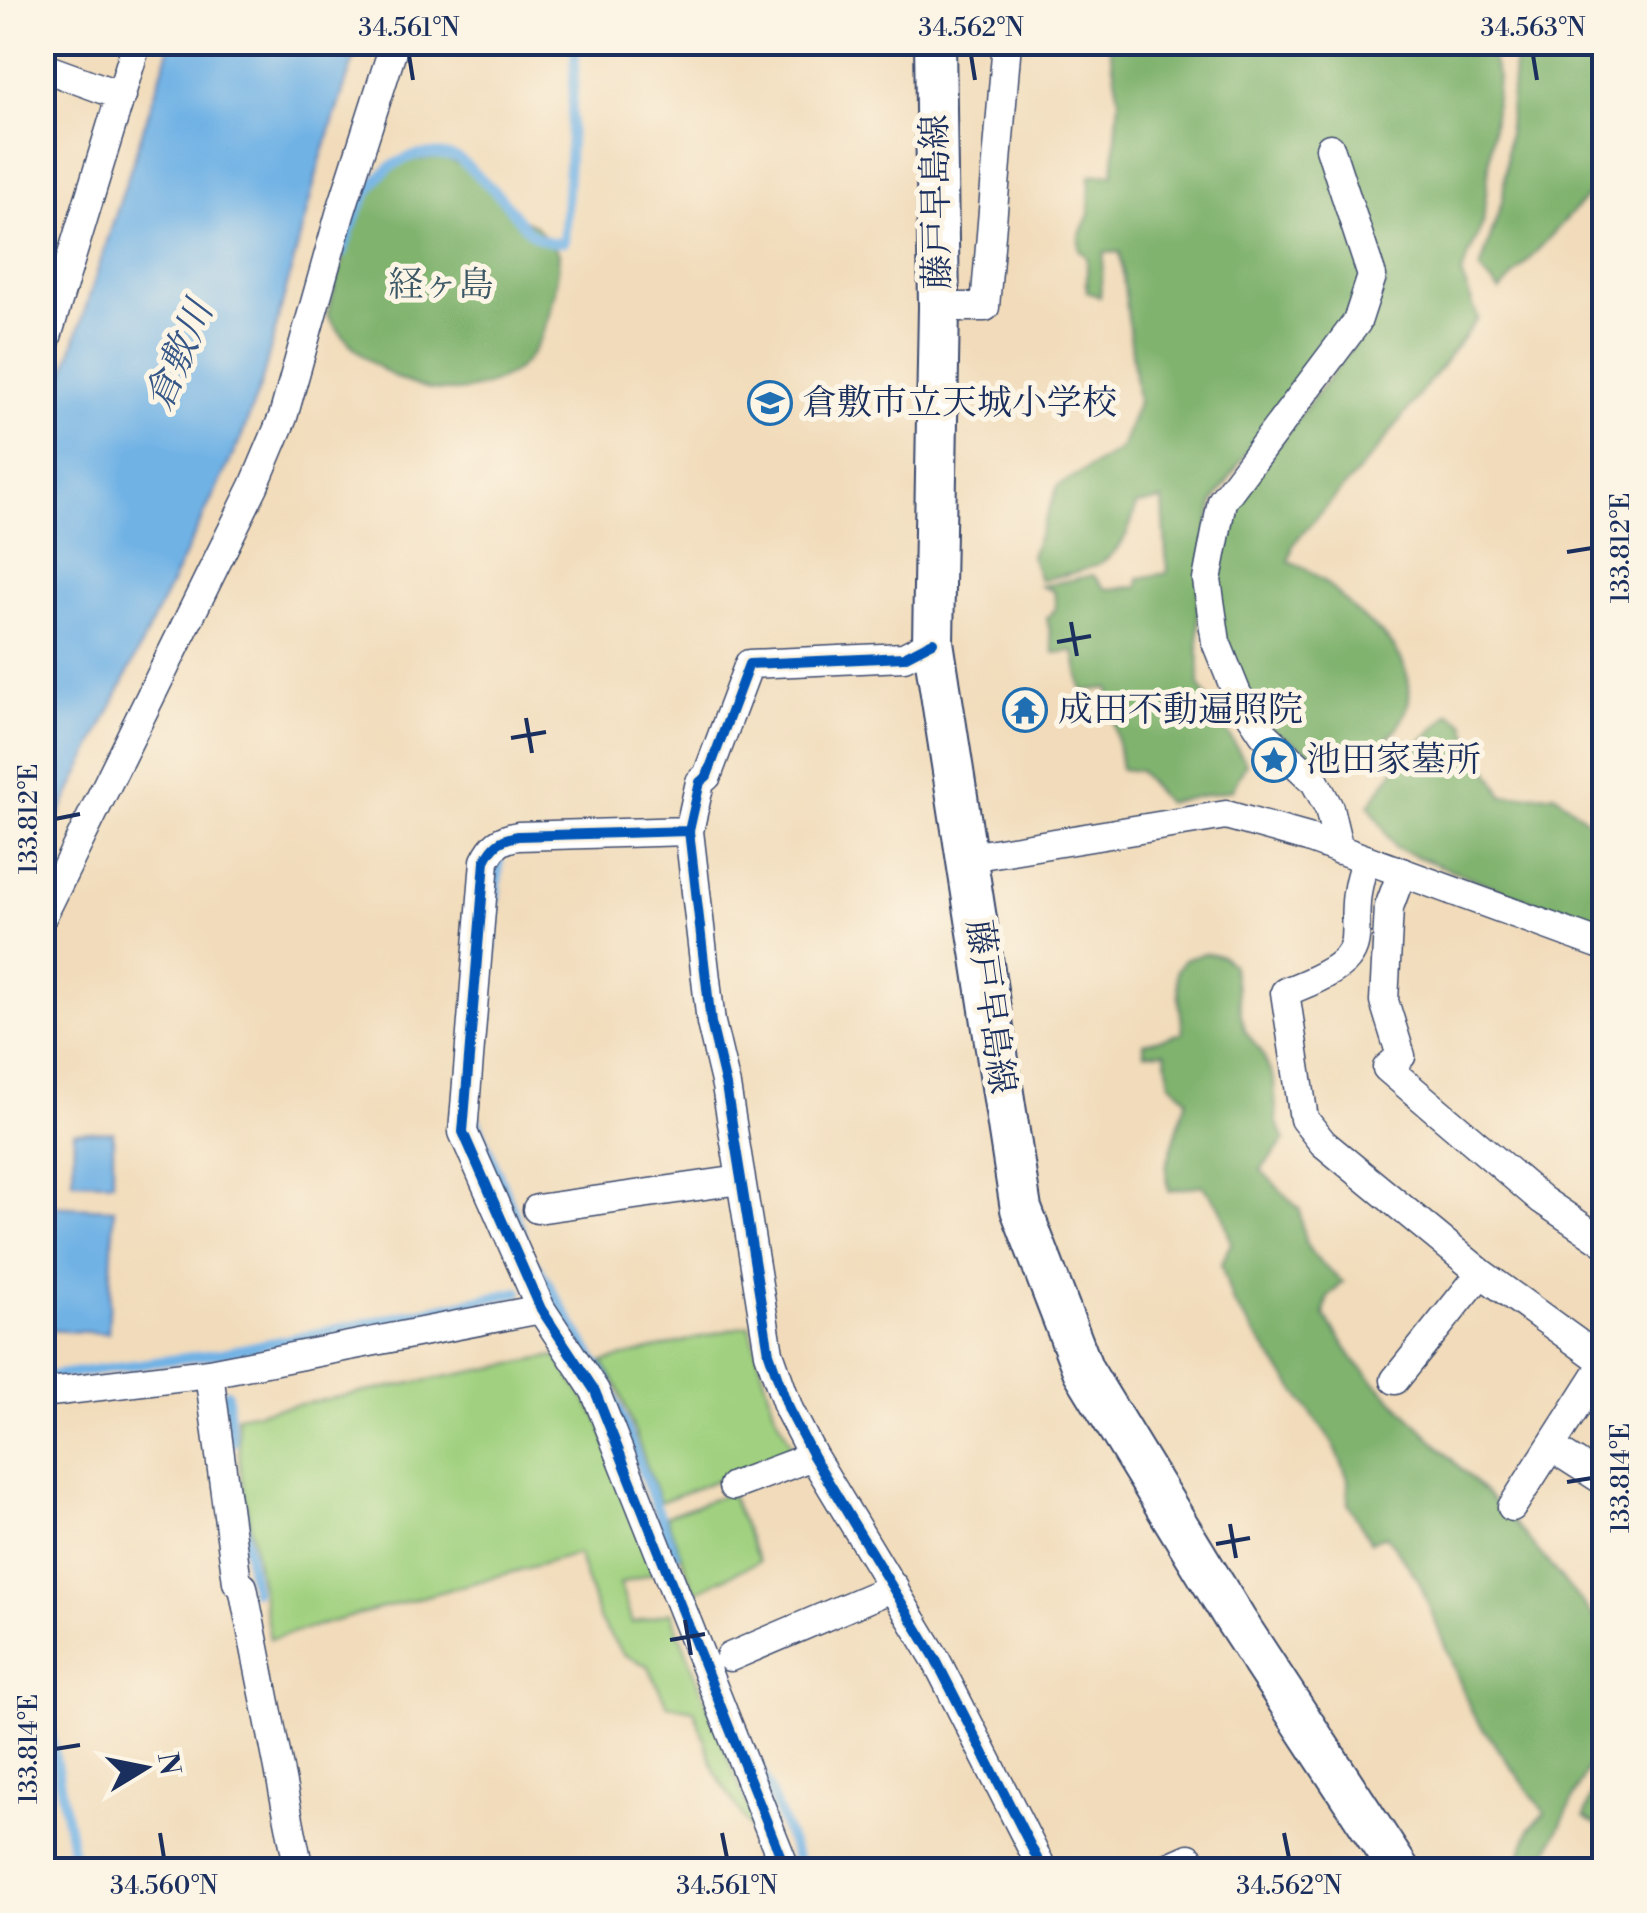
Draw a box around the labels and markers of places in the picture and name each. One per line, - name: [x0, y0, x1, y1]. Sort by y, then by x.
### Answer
- school or university icon: 倉敷市立天城小学校: [747, 380, 793, 426]
- place label: 倉敷市立天城小学校: [802, 382, 1117, 425]
- temple icon: 成田不動遍照院: [1002, 687, 1048, 733]
- place label: 成田不動遍照院: [1058, 689, 1303, 732]
- place icon: 池田家墓所: [1251, 737, 1297, 783]
- place label: 池田家墓所: [1306, 739, 1481, 782]

